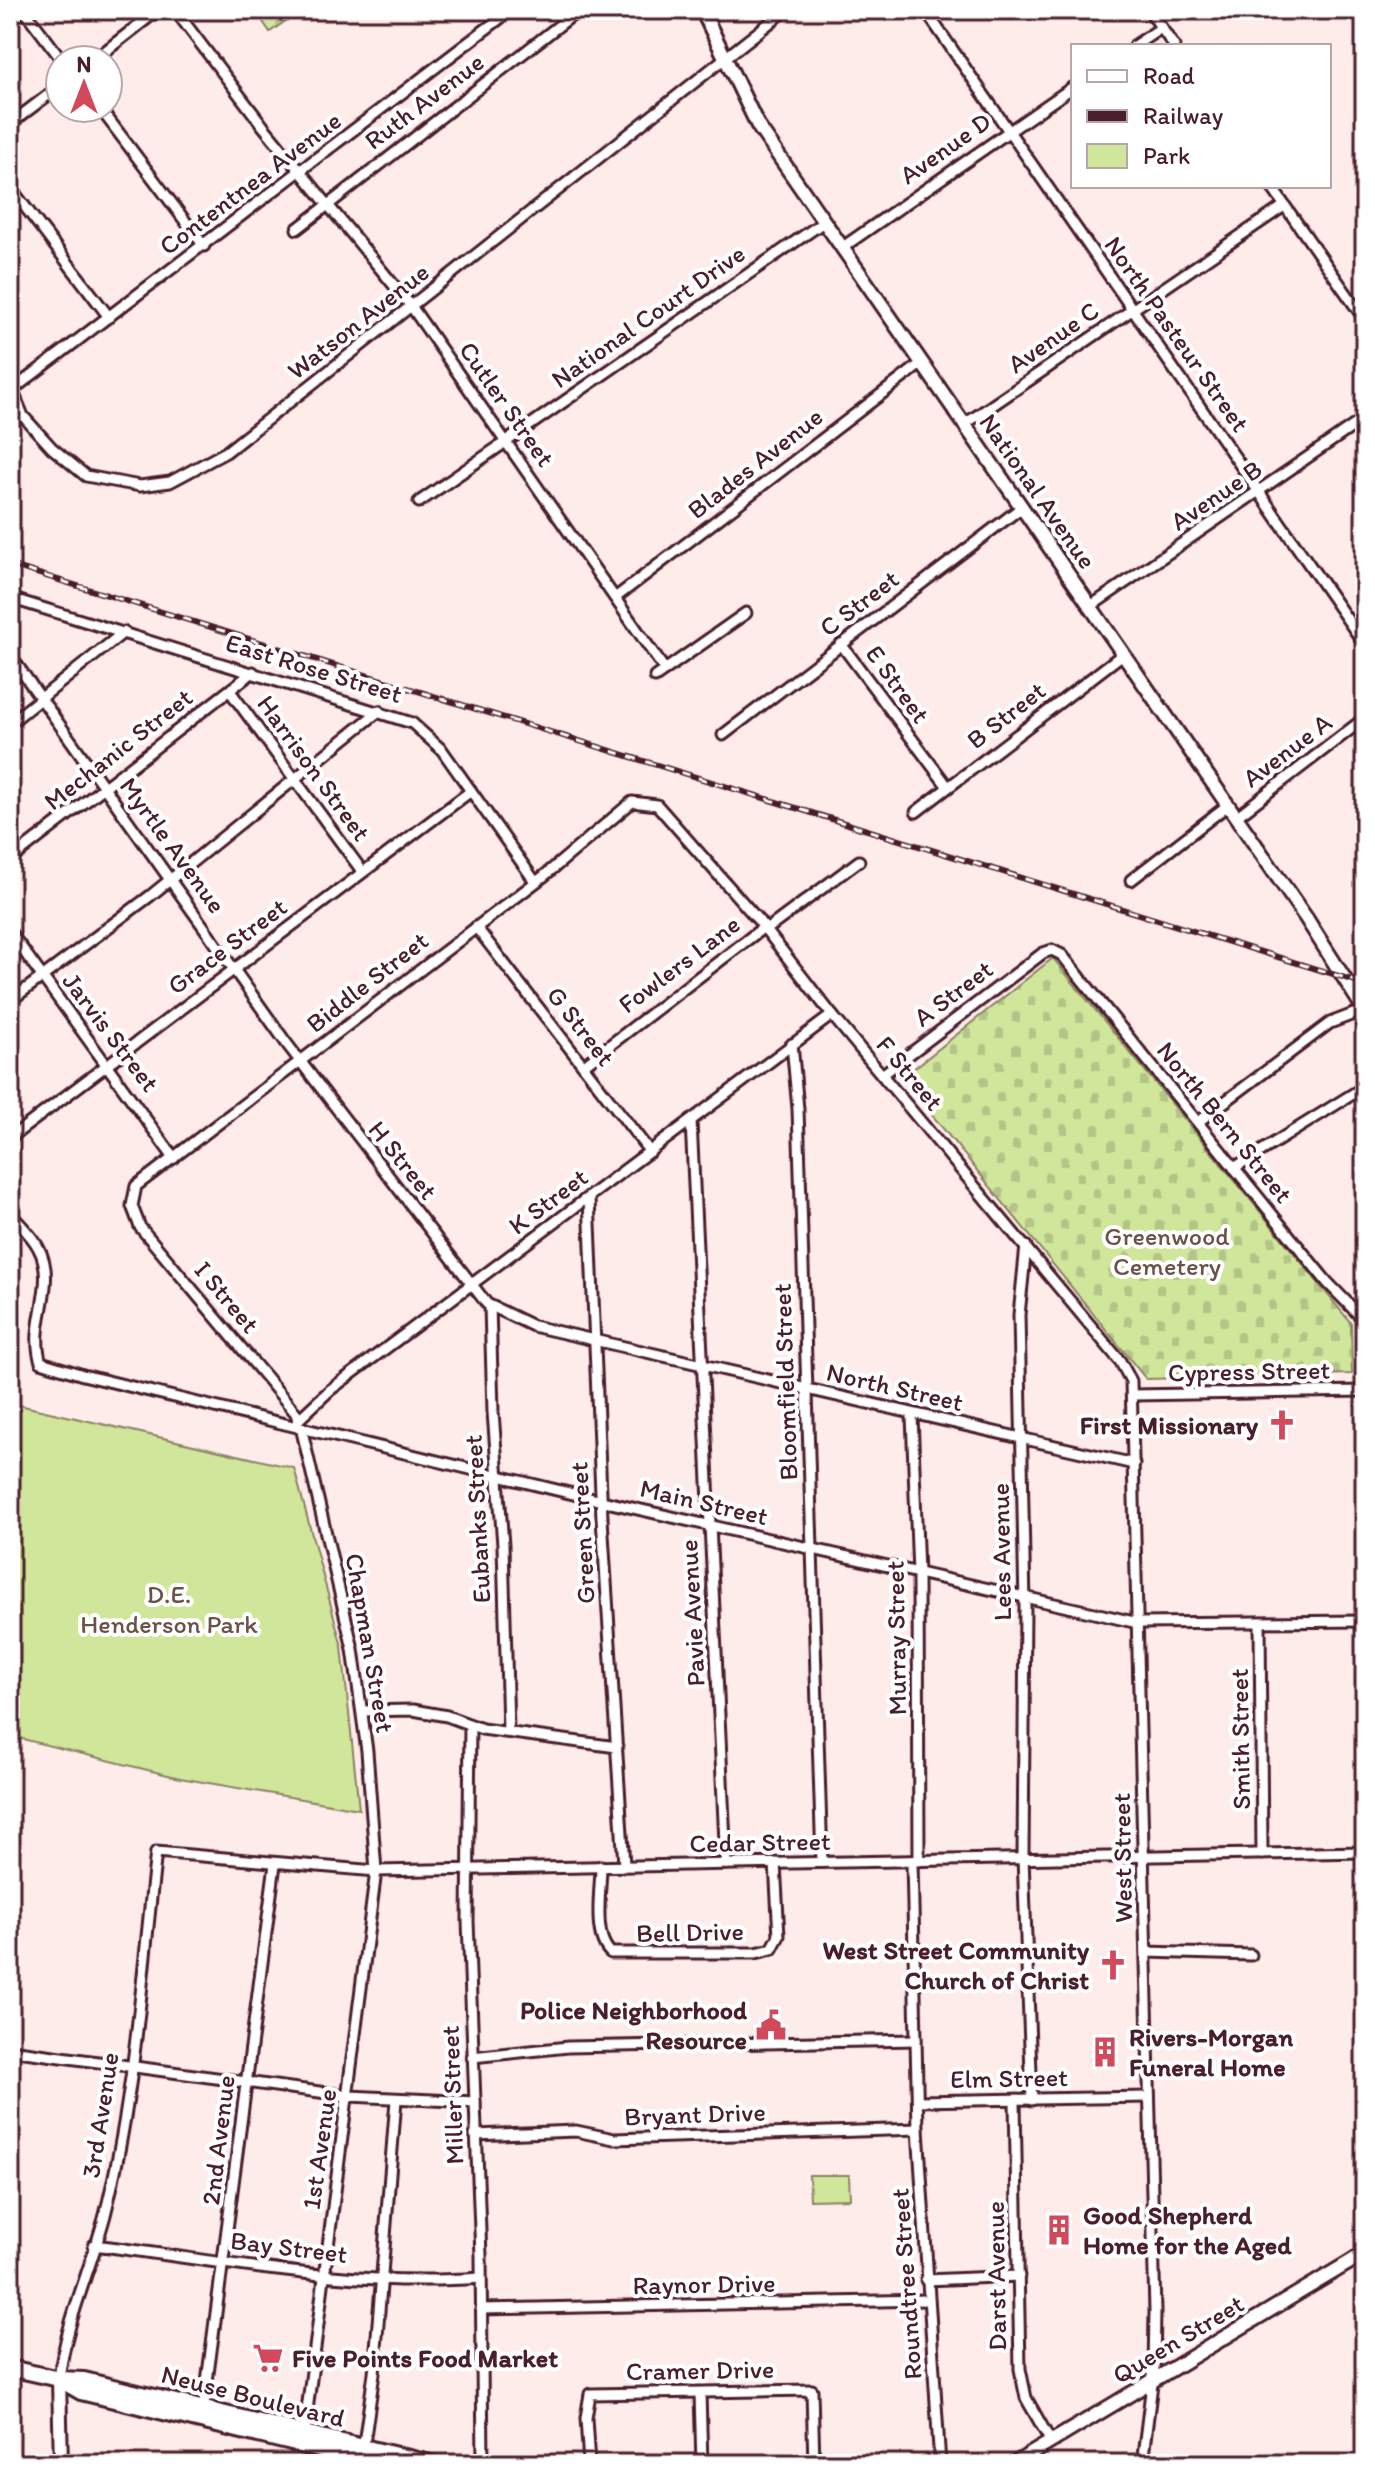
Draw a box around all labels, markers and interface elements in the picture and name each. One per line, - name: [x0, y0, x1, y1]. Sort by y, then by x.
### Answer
- north arrow: [44, 44, 124, 124]
- legend: [1071, 44, 1331, 188]
- street label: Ruth Avenue: [358, 46, 490, 156]
- text: N: [77, 51, 91, 78]
- text: Road: [1143, 61, 1195, 90]
- text: Railway: [1143, 101, 1224, 130]
- street label: Contentnea Avenue: [153, 104, 347, 262]
- street label: Avenue D: [893, 105, 997, 191]
- text: Park: [1143, 141, 1190, 170]
- street label: North Pasteur Street: [1098, 230, 1257, 438]
- street label: National Court Drive: [545, 237, 751, 395]
- street label: Watson Avenue: [281, 256, 435, 386]
- street label: Avenue C: [1001, 294, 1105, 380]
- street label: Cutler Street: [452, 335, 562, 473]
- street label: Blades Avenue: [681, 400, 829, 526]
- street label: National Avenue: [973, 407, 1103, 575]
- street label: Avenue B: [1164, 453, 1268, 537]
- street label: C Street: [813, 563, 905, 643]
- street label: East Rose Street: [222, 626, 406, 710]
- street label: E Street: [859, 639, 937, 730]
- street label: B Street: [960, 674, 1052, 756]
- street label: Mechanic Street: [37, 681, 199, 817]
- street label: Harrison Street: [250, 689, 378, 848]
- street label: Avenue A: [1236, 706, 1338, 794]
- street label: Myrtle Avenue: [113, 771, 233, 919]
- street label: Grace Street: [161, 891, 293, 1001]
- street label: Fowlers Lane: [612, 908, 746, 1020]
- street label: Biddle Street: [300, 924, 435, 1040]
- street label: A Street: [907, 953, 999, 1033]
- street label: Jarvis Street: [56, 966, 166, 1098]
- street label: G Street: [540, 980, 622, 1072]
- street label: F Street: [869, 1029, 951, 1117]
- street label: North Bern Street: [1150, 1035, 1300, 1209]
- street label: H Street: [361, 1114, 445, 1206]
- street label: K Street: [502, 1161, 594, 1241]
- park label: Greenwood Cemetery: [1104, 1220, 1230, 1282]
- street label: I Street: [188, 1254, 266, 1340]
- street label: Bloomfield Street: [766, 1283, 804, 1481]
- street label: Cypress Street: [1168, 1354, 1331, 1388]
- street label: North Street: [824, 1356, 967, 1418]
- church icon: First Missionary: [1265, 1408, 1299, 1442]
- place label: First Missionary: [1080, 1409, 1259, 1441]
- street label: Eubanks Street: [457, 1434, 497, 1604]
- street label: Green Street: [562, 1461, 602, 1605]
- street label: Main Street: [637, 1472, 771, 1532]
- street label: Lees Avenue: [984, 1483, 1018, 1621]
- street label: Pavie Avenue: [672, 1539, 712, 1687]
- street label: Chapman Street: [338, 1551, 402, 1735]
- street label: Murray Street: [879, 1560, 913, 1716]
- park label: D.E. Henderson Park: [80, 1578, 258, 1640]
- street label: Smith Street: [1223, 1668, 1257, 1810]
- street label: West Street: [1105, 1792, 1139, 1923]
- street label: Cedar Street: [689, 1825, 831, 1859]
- street label: Bell Drive: [636, 1915, 744, 1949]
- place label: West Street Community Church of Christ: [823, 1934, 1090, 1996]
- church icon: West Street Community Church of Christ: [1096, 1948, 1130, 1982]
- place label: Police Neighborhood Resource: [520, 1994, 748, 2056]
- public building icon: Police Neighborhood Resource: [754, 2008, 788, 2042]
- place label: Rivers-Morgan Funeral Home: [1129, 2021, 1293, 2083]
- street label: Miller Street: [434, 2025, 470, 2165]
- building icon: Rivers-Morgan Funeral Home: [1088, 2035, 1122, 2069]
- street label: 3rd Avenue: [74, 2050, 126, 2180]
- street label: Elm Street: [950, 2061, 1068, 2095]
- street label: 2nd Avenue: [194, 2073, 242, 2207]
- street label: 1st Avenue: [295, 2087, 343, 2211]
- street label: Bryant Drive: [624, 2096, 766, 2132]
- street label: Roundtree Street: [883, 2187, 929, 2381]
- place label: Good Shepherd Home for the Aged: [1083, 2199, 1292, 2261]
- street label: Darst Avenue: [979, 2201, 1013, 2351]
- building icon: Good Shepherd Home for the Aged: [1042, 2213, 1076, 2247]
- street label: Bay Street: [229, 2224, 349, 2270]
- street label: Raynor Drive: [632, 2267, 776, 2301]
- street label: Queen Street: [1106, 2287, 1250, 2391]
- supermarket icon: Five Points Food Market: [251, 2341, 285, 2375]
- place label: Five Points Food Market: [292, 2342, 558, 2374]
- street label: Cramer Drive: [626, 2353, 774, 2387]
- street label: Neuse Boulevard: [158, 2358, 348, 2434]

